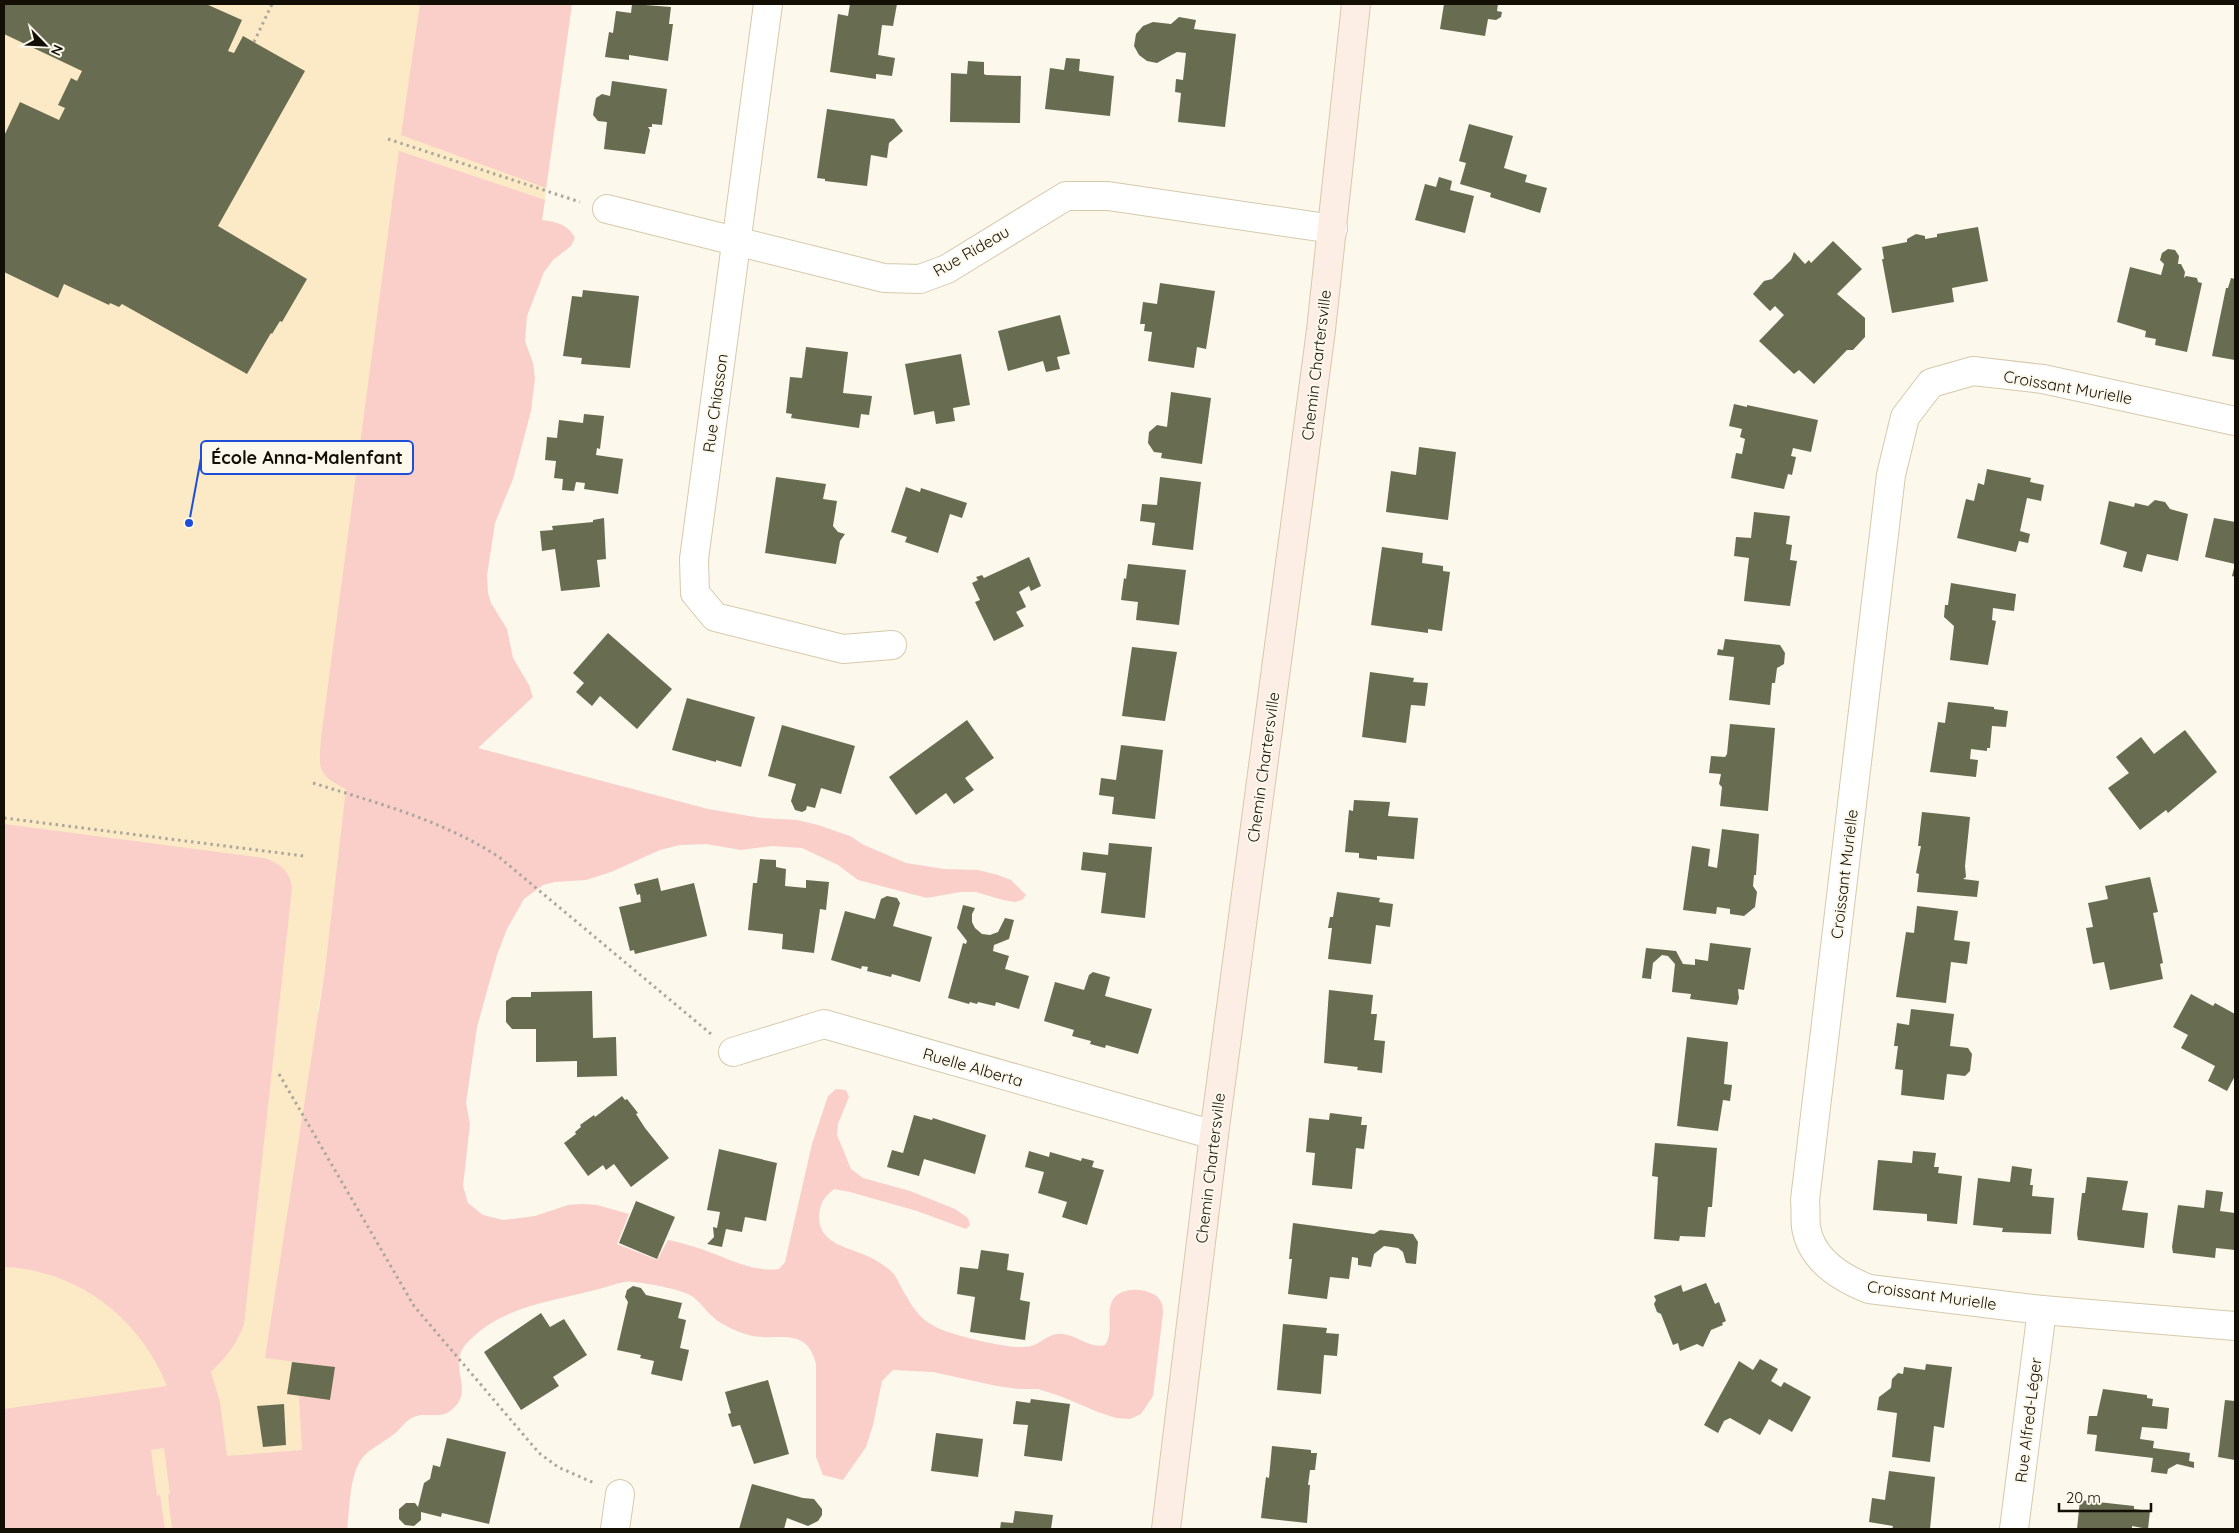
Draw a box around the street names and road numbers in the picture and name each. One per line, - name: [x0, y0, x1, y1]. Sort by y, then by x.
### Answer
- street label: Rue Rideau: [929, 221, 1013, 281]
- street label: Chemin Chartersville: [1297, 288, 1335, 442]
- street label: Rue Chiasson: [698, 352, 732, 454]
- street label: Croissant Murielle: [2002, 366, 2134, 408]
- street label: Chemin Chartersville: [1243, 690, 1283, 844]
- street label: Croissant Murielle: [1826, 808, 1862, 940]
- street label: Ruelle Alberta: [921, 1043, 1025, 1091]
- street label: Chemin Chartersville: [1191, 1091, 1229, 1245]
- street label: Croissant Murielle: [1866, 1276, 1998, 1314]
- street label: Rue Alfred-Léger: [2010, 1356, 2046, 1484]

